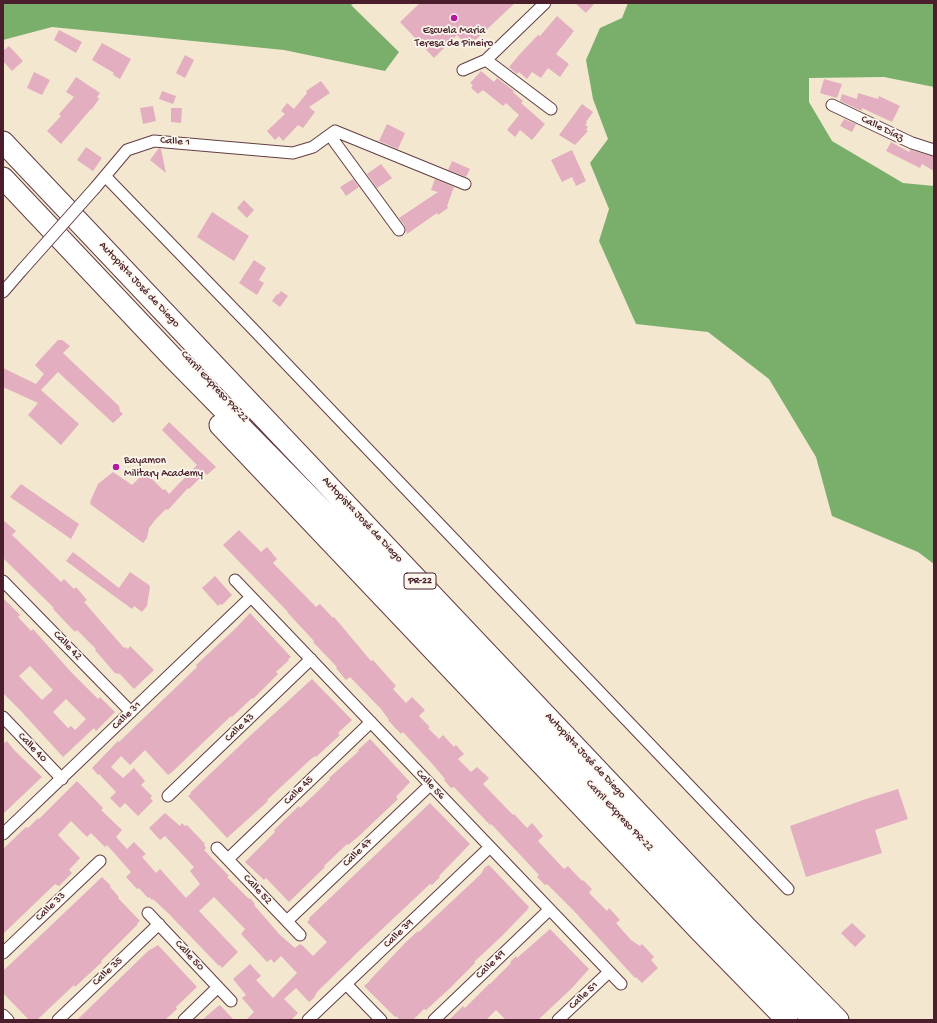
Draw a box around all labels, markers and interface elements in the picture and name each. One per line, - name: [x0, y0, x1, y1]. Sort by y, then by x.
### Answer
- marker: Escuela Maria Teresa de Pineiro: [449, 13, 459, 23]
- place label: Escuela Maria Teresa de Pineiro: [415, 24, 493, 50]
- street label: Calle Díaz: [859, 113, 905, 145]
- street label: Calle 1: [160, 134, 190, 150]
- street label: Autopista José de Diego: [96, 239, 182, 331]
- street label: Carril Expreso PR-22: [177, 348, 251, 426]
- place label: Bayamon Military Academy: [124, 454, 203, 480]
- marker: Bayamon Military Academy: [111, 462, 121, 472]
- street label: Autopista José de Diego: [319, 474, 405, 566]
- road number: PR-22: [404, 573, 436, 589]
- street label: Calle 42: [50, 629, 84, 663]
- street label: Calle 31: [110, 699, 144, 733]
- street label: Autopista José de Diego: [542, 710, 628, 802]
- street label: Calle 43: [222, 711, 258, 745]
- street label: Calle 40: [15, 730, 49, 766]
- street label: Calle 56: [413, 767, 447, 803]
- street label: Calle 45: [281, 774, 317, 808]
- street label: Carril Expreso PR-22: [582, 777, 656, 855]
- street label: Calle 47: [340, 836, 376, 870]
- street label: Calle 52: [240, 872, 274, 908]
- street label: Calle 33: [33, 890, 69, 924]
- street label: Calle 39: [381, 917, 417, 951]
- street label: Calle 50: [171, 938, 207, 974]
- street label: Calle 49: [473, 948, 509, 982]
- street label: Calle 35: [90, 955, 126, 989]
- street label: Calle 51: [567, 979, 601, 1013]

